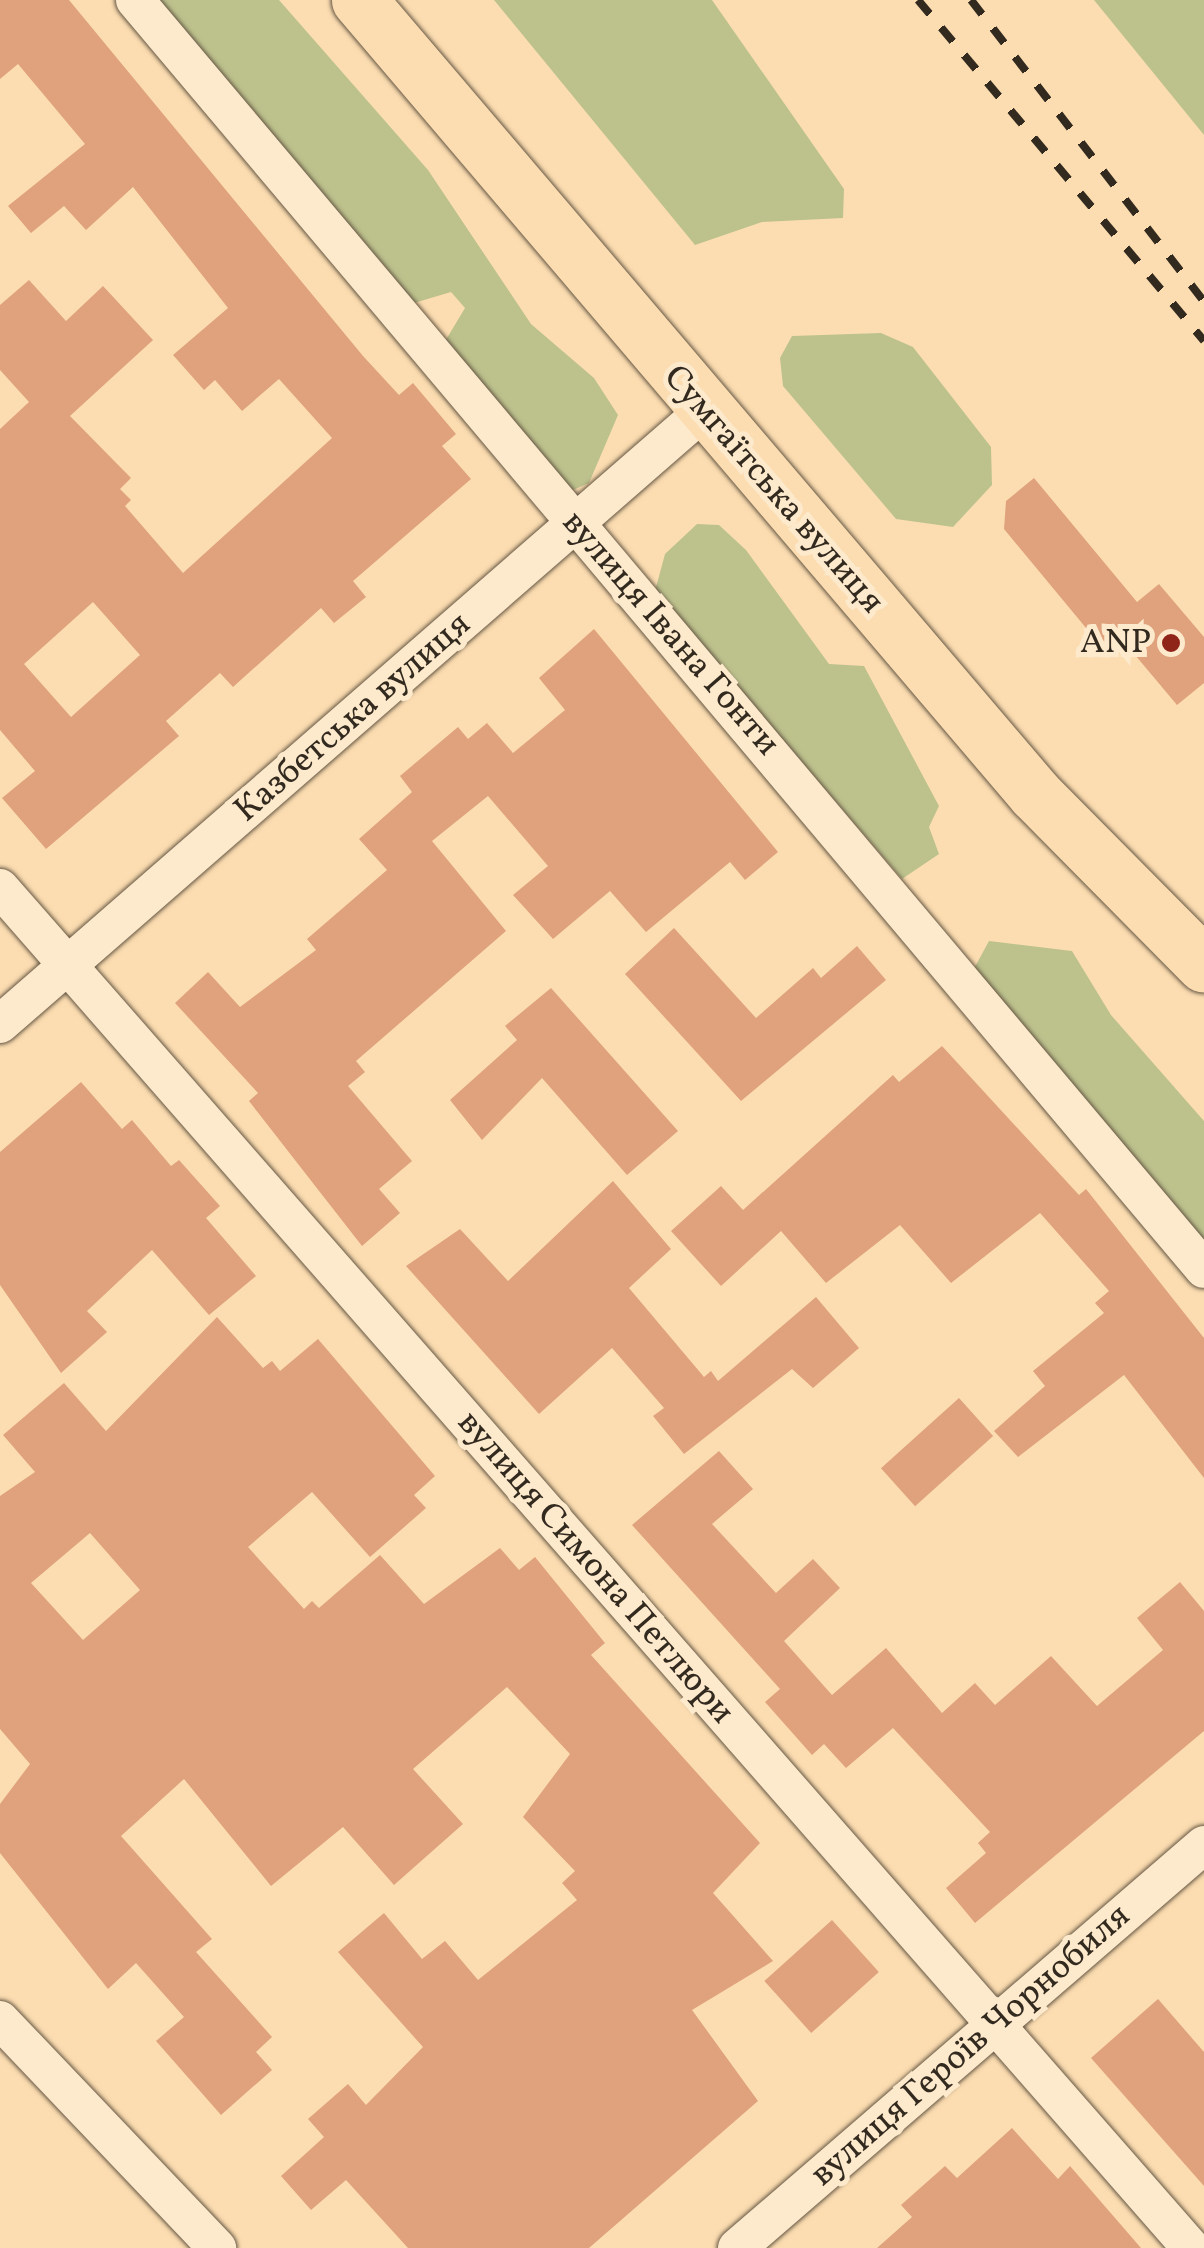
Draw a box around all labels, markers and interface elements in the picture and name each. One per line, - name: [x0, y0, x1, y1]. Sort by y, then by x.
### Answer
- street label: Сумгаїтська вулиця: [654, 357, 892, 623]
- street label: вулиця Івана Гонти: [552, 503, 788, 765]
- street label: Казбетська вулиця: [226, 604, 480, 832]
- place label: ANP: [1080, 622, 1151, 664]
- marker: ANP: [1160, 632, 1182, 654]
- street label: вулиця Симона Петлюри: [448, 1403, 742, 1733]
- street label: вулиця Героїв Чорнобиля: [803, 1896, 1139, 2196]

